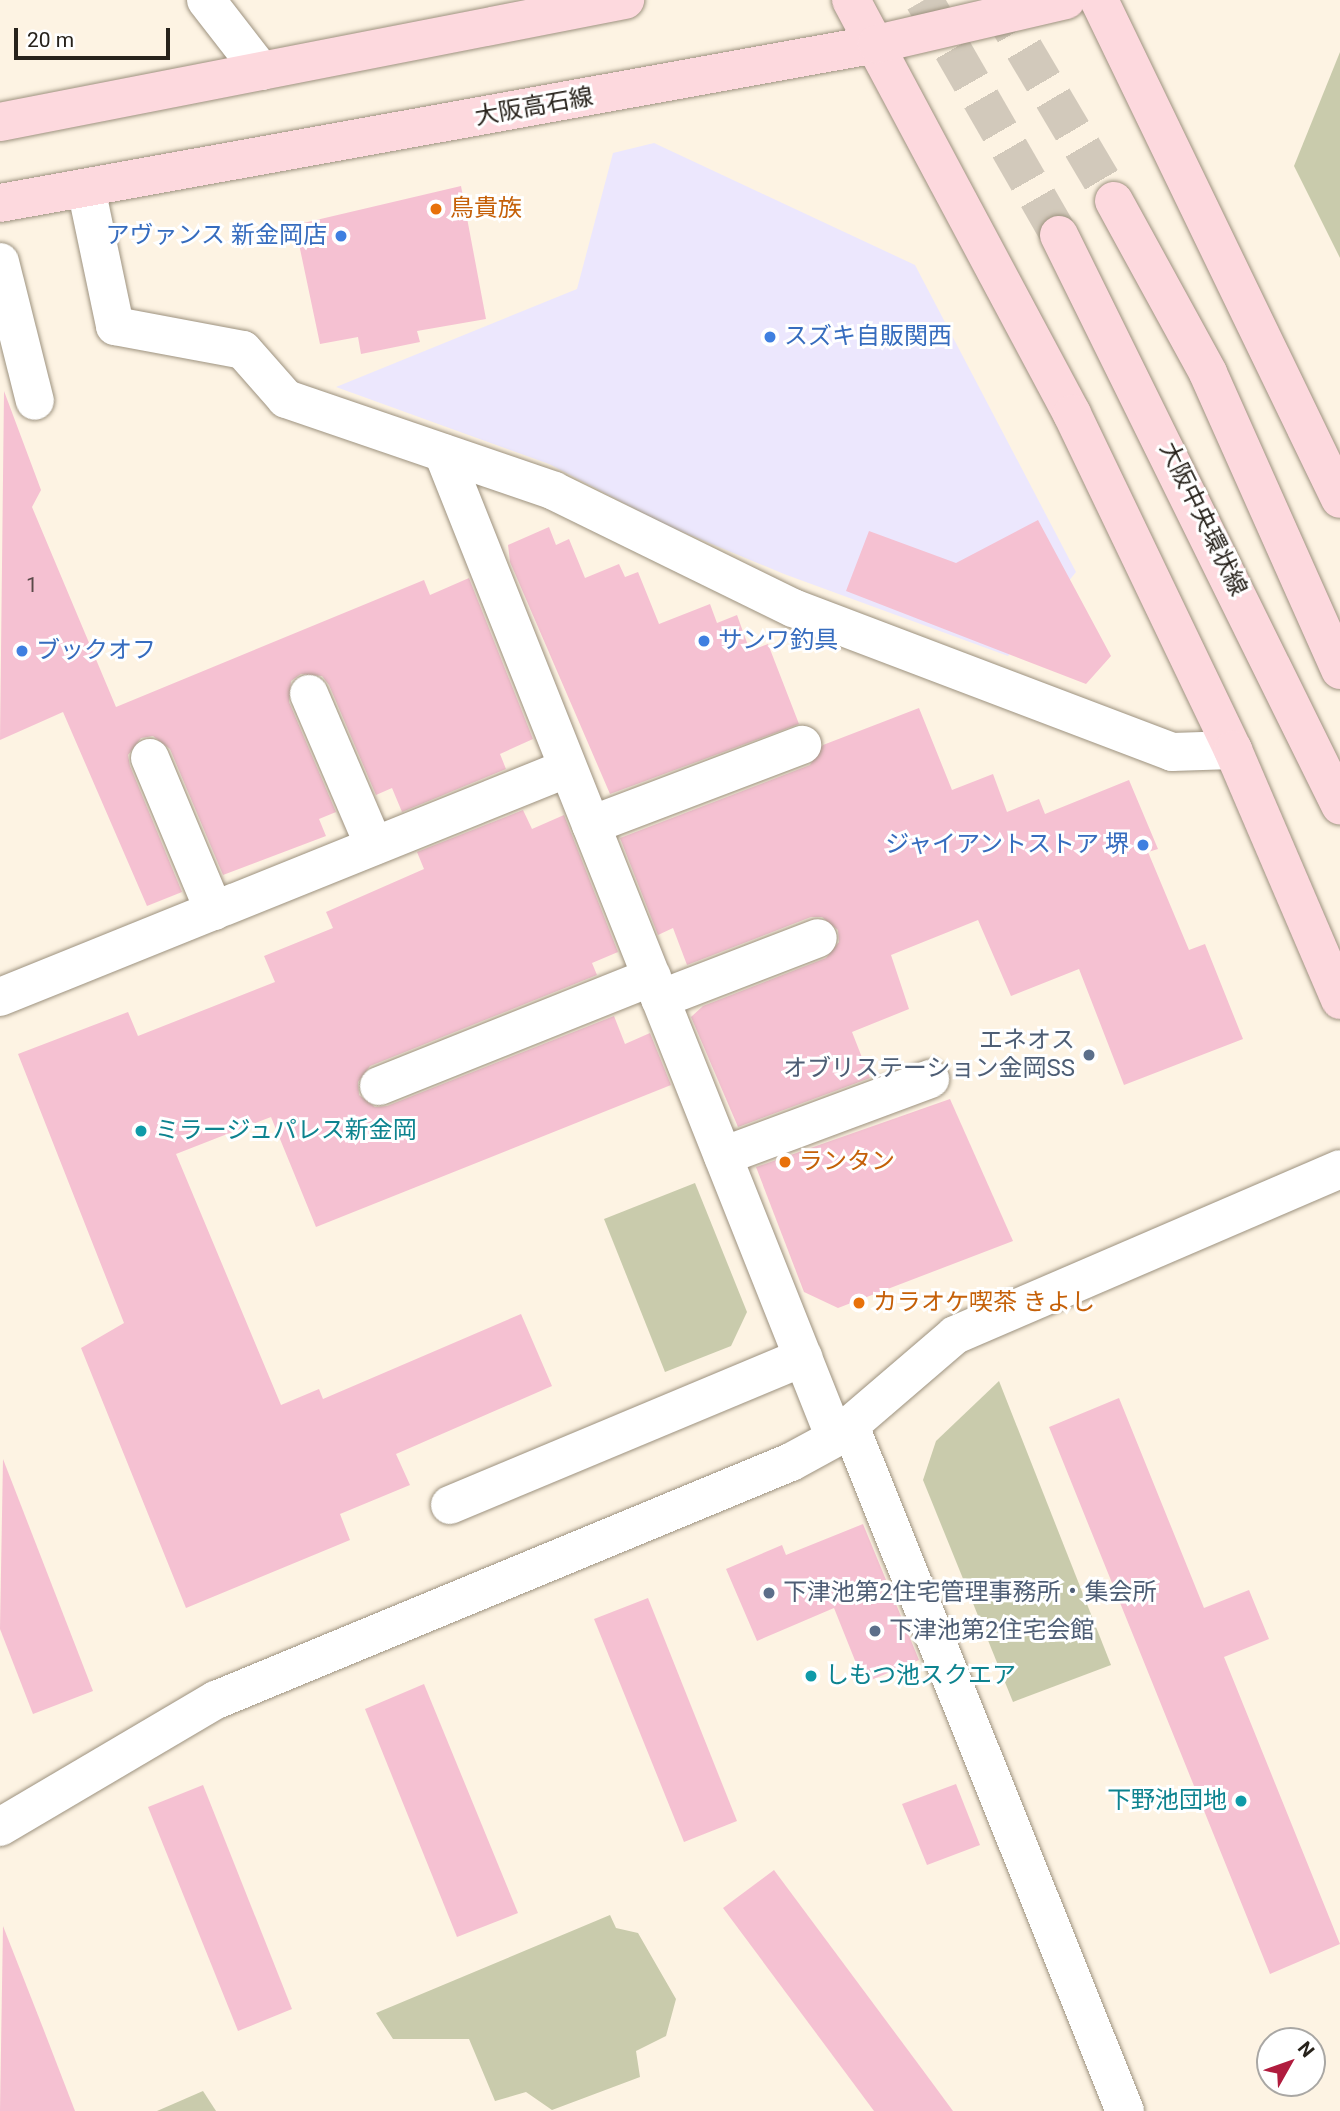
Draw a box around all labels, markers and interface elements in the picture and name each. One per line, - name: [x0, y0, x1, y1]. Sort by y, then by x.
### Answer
- scale bar: [18, 14, 173, 58]
- text: 20 m: [27, 28, 74, 52]
- street label: 大阪高石線: [472, 82, 596, 132]
- place label: 鳥貴族: [450, 195, 522, 223]
- marker: 鳥貴族: [428, 201, 444, 217]
- place label: アヴァンス 新金岡店: [105, 222, 327, 250]
- marker: アヴァンス 新金岡店: [333, 228, 349, 244]
- place label: スズキ自販関西: [784, 323, 952, 351]
- marker: スズキ自販関西: [762, 329, 778, 345]
- street label: 大阪中央環状線: [1153, 437, 1253, 601]
- house number: 1: [26, 572, 38, 598]
- place label: サンワ釣具: [718, 627, 838, 655]
- marker: サンワ釣具: [696, 633, 712, 649]
- place label: ブックオフ: [36, 637, 156, 665]
- marker: ブックオフ: [14, 643, 30, 659]
- place label: ジャイアントストア 堺: [883, 831, 1129, 859]
- marker: ジャイアントストア 堺: [1135, 837, 1151, 853]
- place label: エネオス オブリステーション金岡SS: [783, 1027, 1075, 1083]
- marker: エネオス オブリステーション金岡SS: [1081, 1047, 1097, 1063]
- place label: ミラージュパレス新金岡: [155, 1117, 419, 1145]
- marker: ミラージュパレス新金岡: [133, 1123, 149, 1139]
- place label: ランタン: [799, 1148, 895, 1176]
- marker: ランタン: [777, 1154, 793, 1170]
- place label: カラオケ喫茶 きよし: [873, 1289, 1095, 1317]
- marker: カラオケ喫茶 きよし: [851, 1295, 867, 1311]
- place label: 下津池第2住宅管理事務所・集会所: [783, 1579, 1156, 1607]
- marker: 下津池第2住宅管理事務所・集会所: [761, 1585, 777, 1601]
- place label: 下津池第2住宅会館: [889, 1617, 1094, 1645]
- marker: 下津池第2住宅会館: [867, 1623, 883, 1639]
- place label: しもつ池スクエア: [825, 1662, 1017, 1690]
- marker: しもつ池スクエア: [803, 1668, 819, 1684]
- place label: 下野池団地: [1107, 1787, 1227, 1815]
- marker: 下野池団地: [1233, 1793, 1249, 1809]
- north arrow: [1256, 2027, 1326, 2097]
- text: N: [1293, 2037, 1319, 2062]

